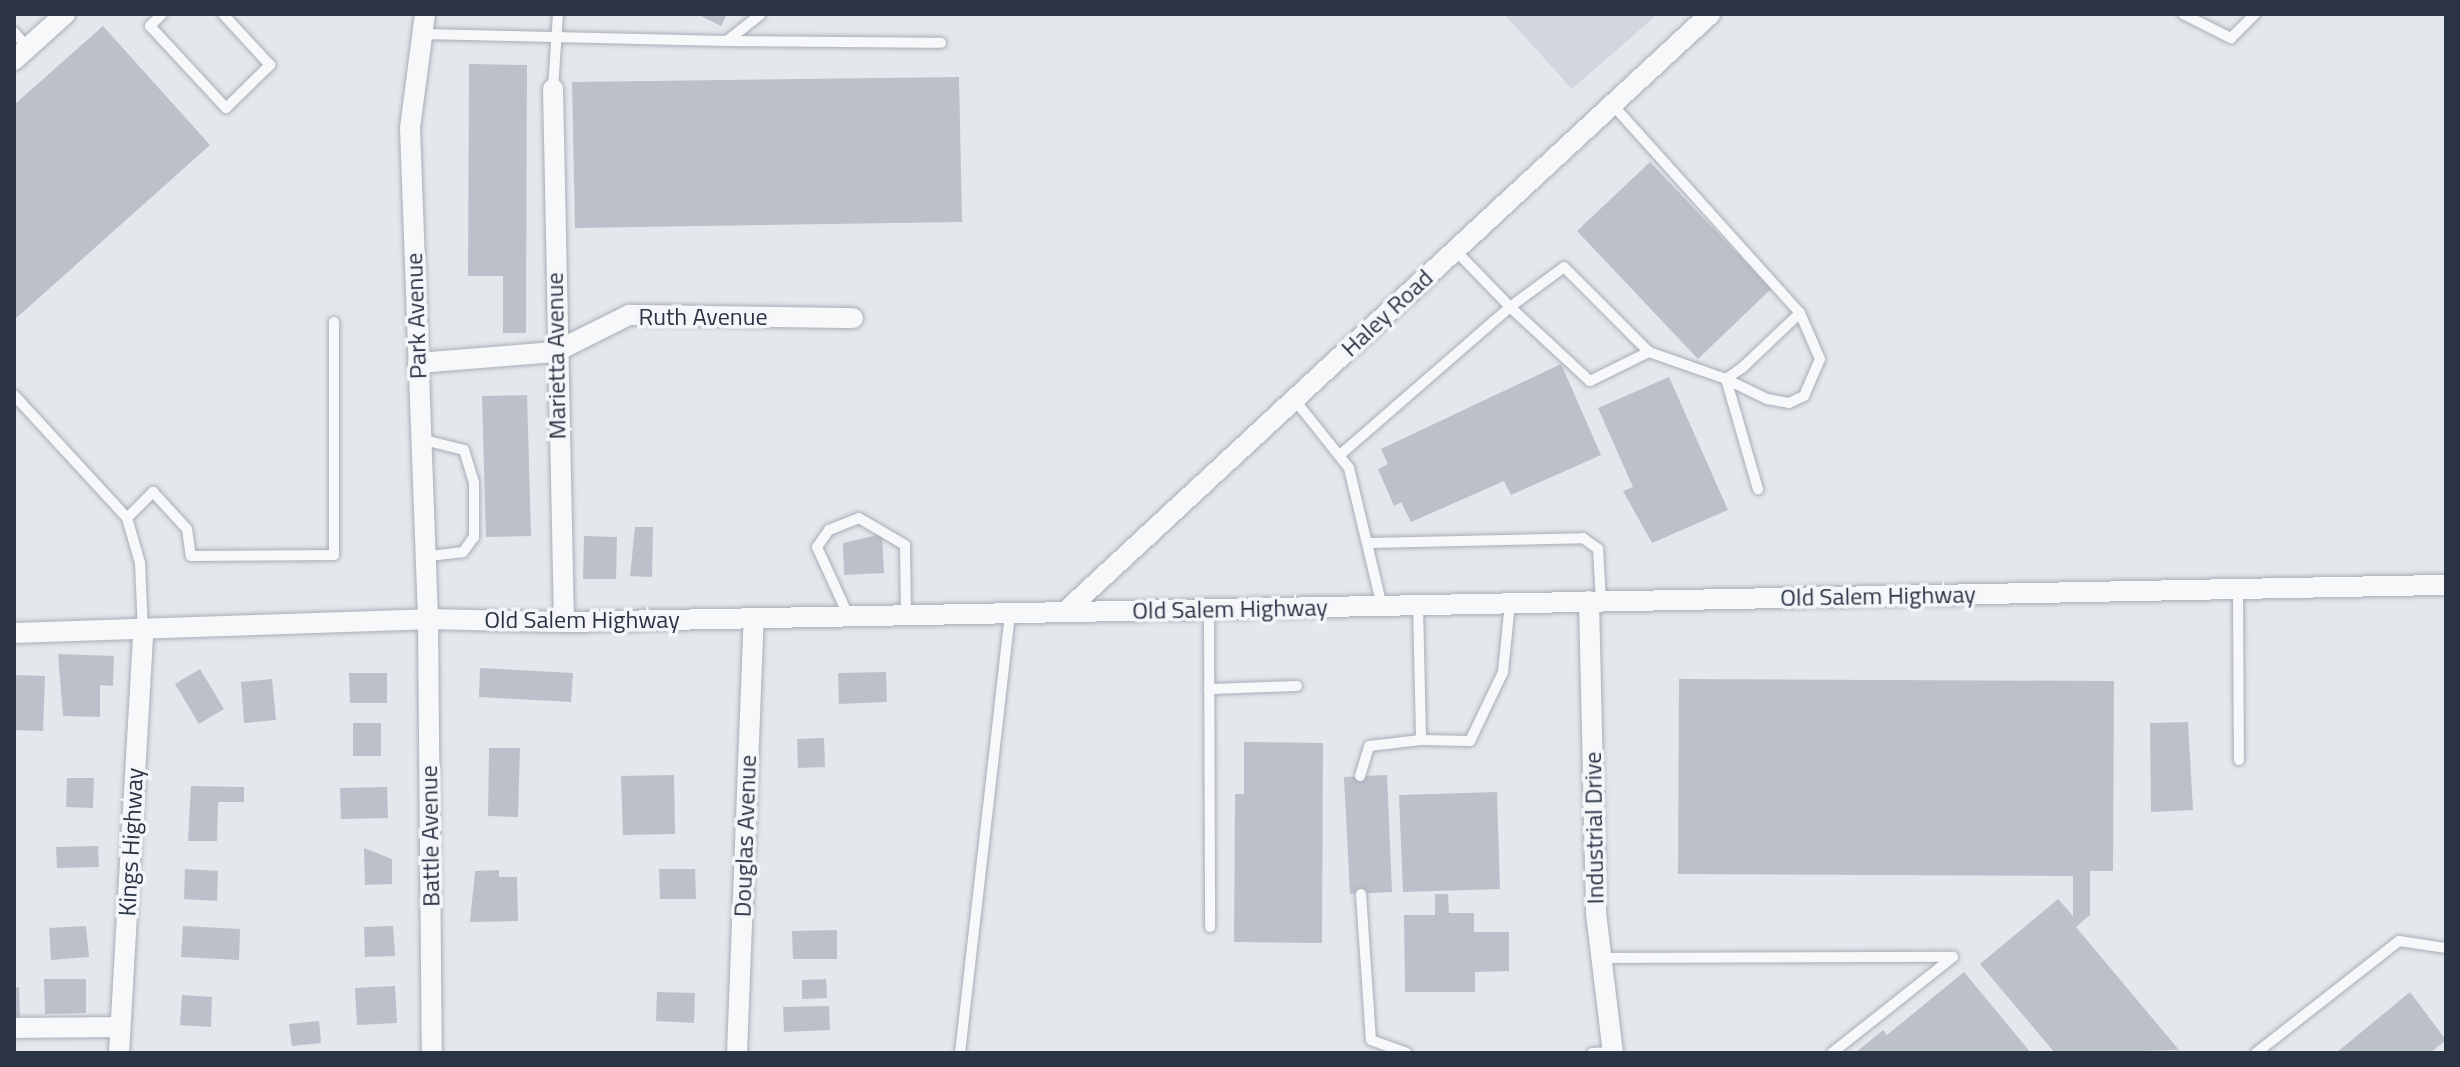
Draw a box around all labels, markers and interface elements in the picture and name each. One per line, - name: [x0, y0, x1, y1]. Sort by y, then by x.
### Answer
- street label: Park Avenue: [399, 252, 433, 380]
- street label: Haley Road: [1335, 263, 1439, 363]
- street label: Marietta Avenue: [540, 272, 572, 440]
- street label: Ruth Avenue: [638, 303, 768, 331]
- street label: Old Salem Highway: [1780, 580, 1976, 612]
- street label: Old Salem Highway: [1132, 593, 1328, 625]
- street label: Old Salem Highway: [484, 606, 680, 634]
- street label: Industrial Drive: [1578, 751, 1610, 905]
- street label: Douglas Avenue: [728, 754, 762, 918]
- street label: Battle Avenue: [414, 765, 446, 907]
- street label: Kings Highway: [113, 767, 149, 917]

